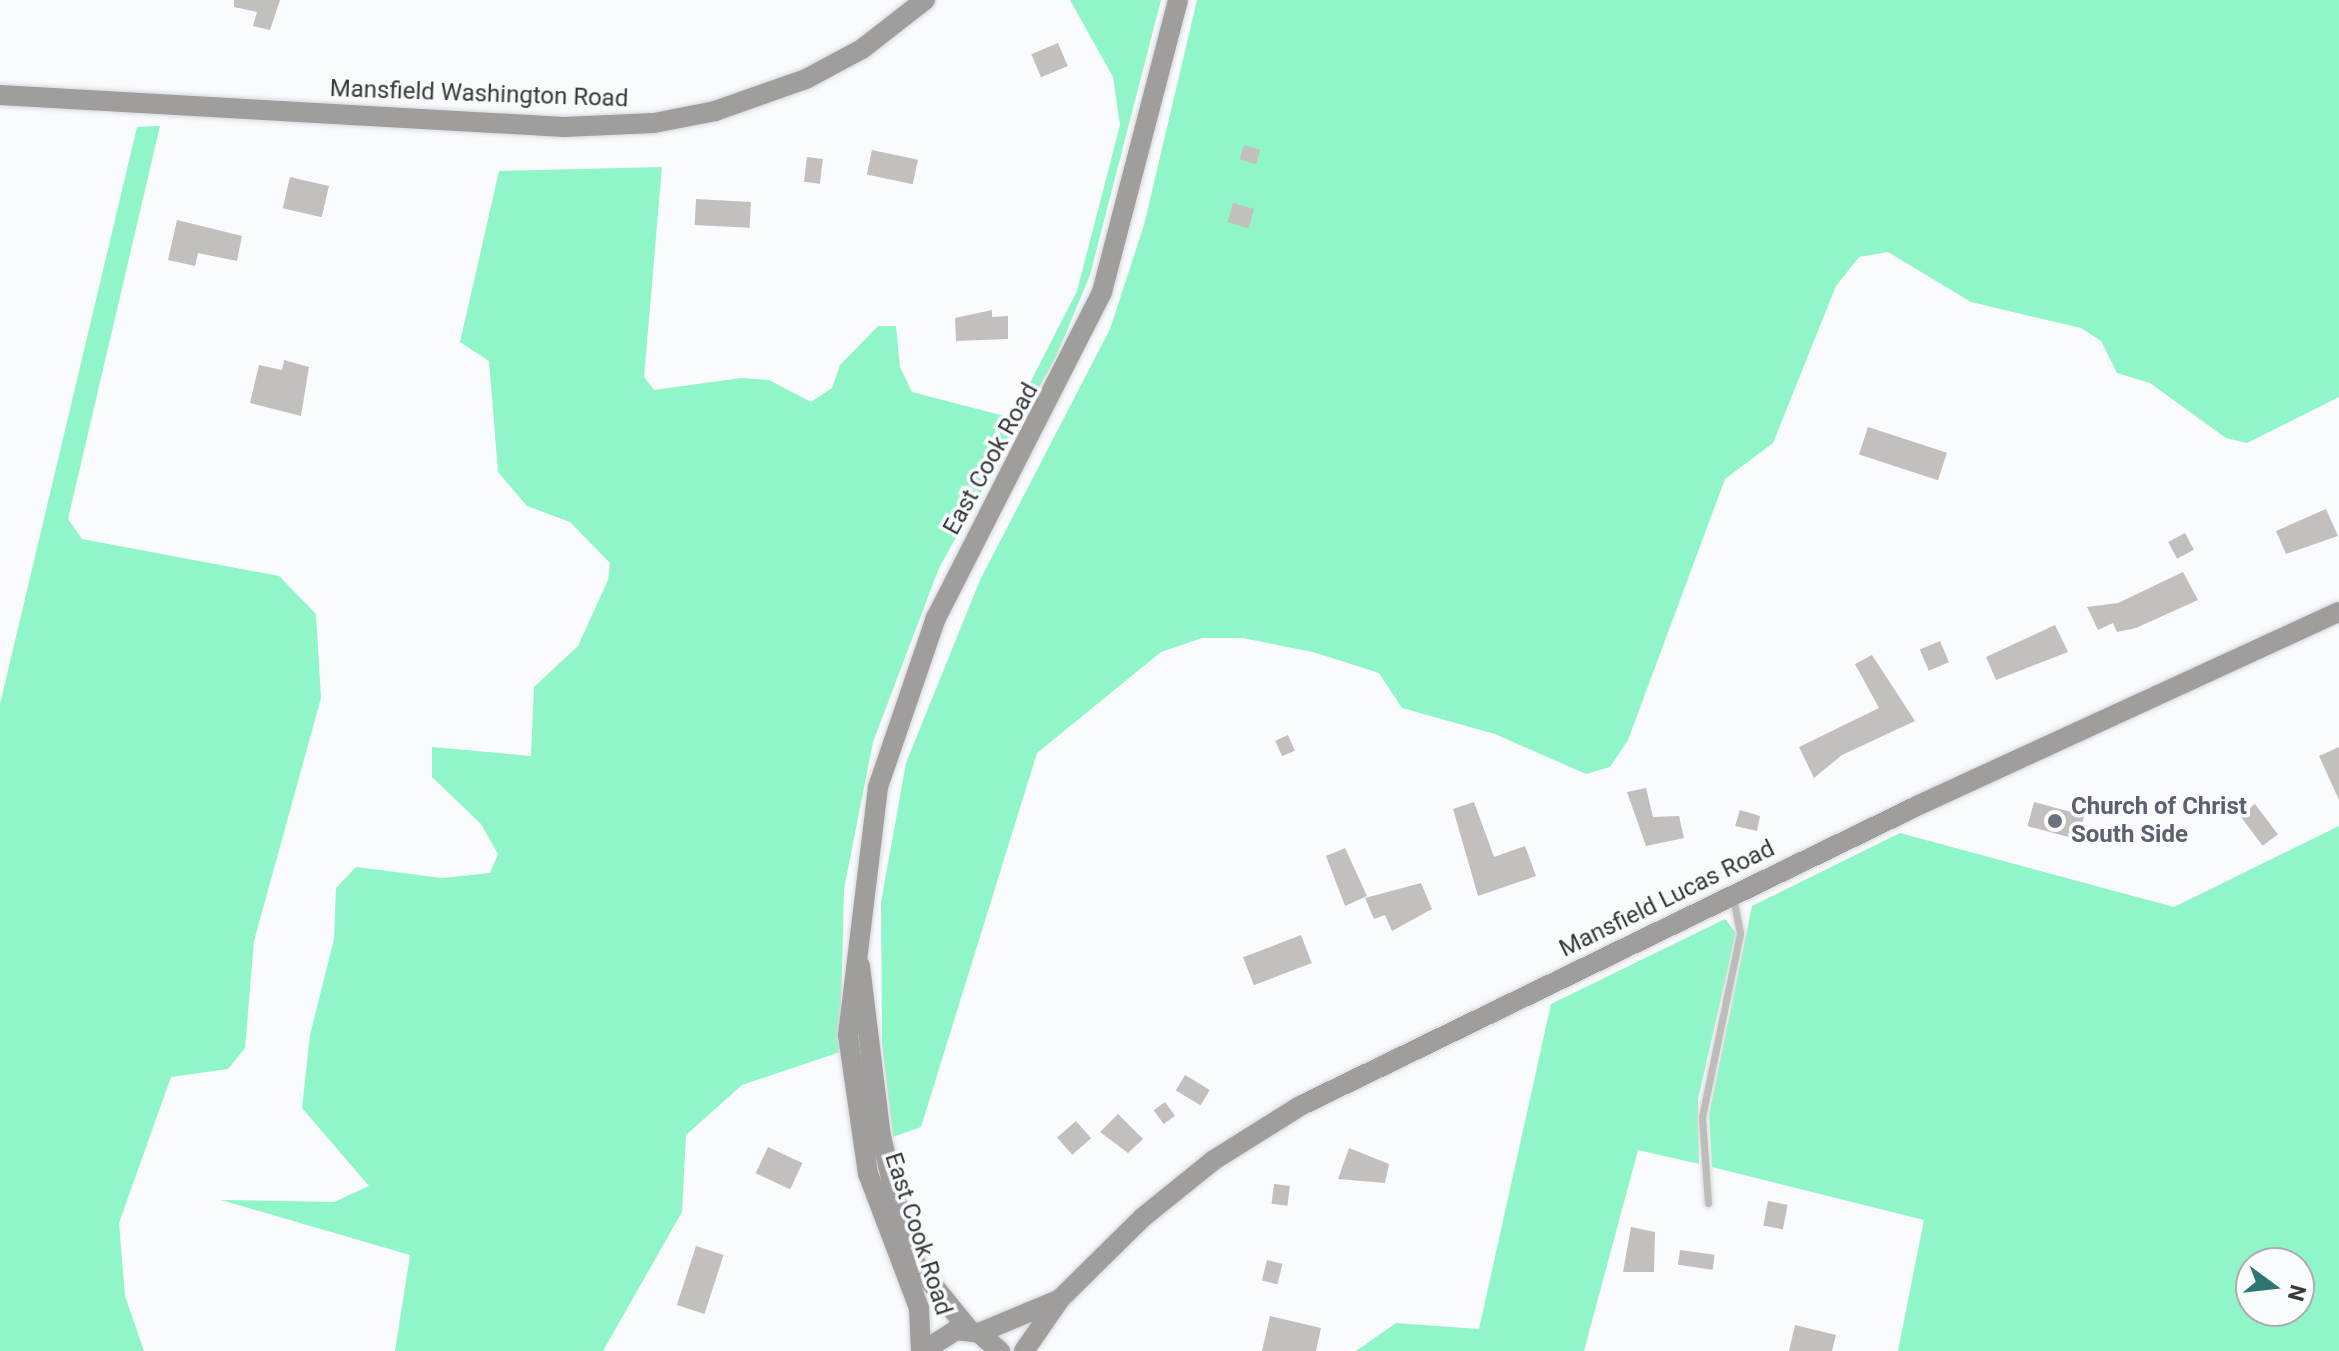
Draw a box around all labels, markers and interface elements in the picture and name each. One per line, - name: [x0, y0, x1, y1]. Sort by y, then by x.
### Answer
- street label: Mansfield Washington Road: [329, 74, 629, 114]
- street label: East Cook Road: [937, 378, 1045, 540]
- place label: Church of Christ South Side: [2071, 793, 2247, 849]
- marker: Church of Christ South Side: [2046, 812, 2064, 830]
- street label: Mansfield Lucas Road: [1555, 834, 1779, 964]
- street label: East Cook Road: [878, 1149, 958, 1319]
- north arrow: [2235, 1247, 2315, 1327]
- text: N: [2283, 1282, 2311, 1304]

